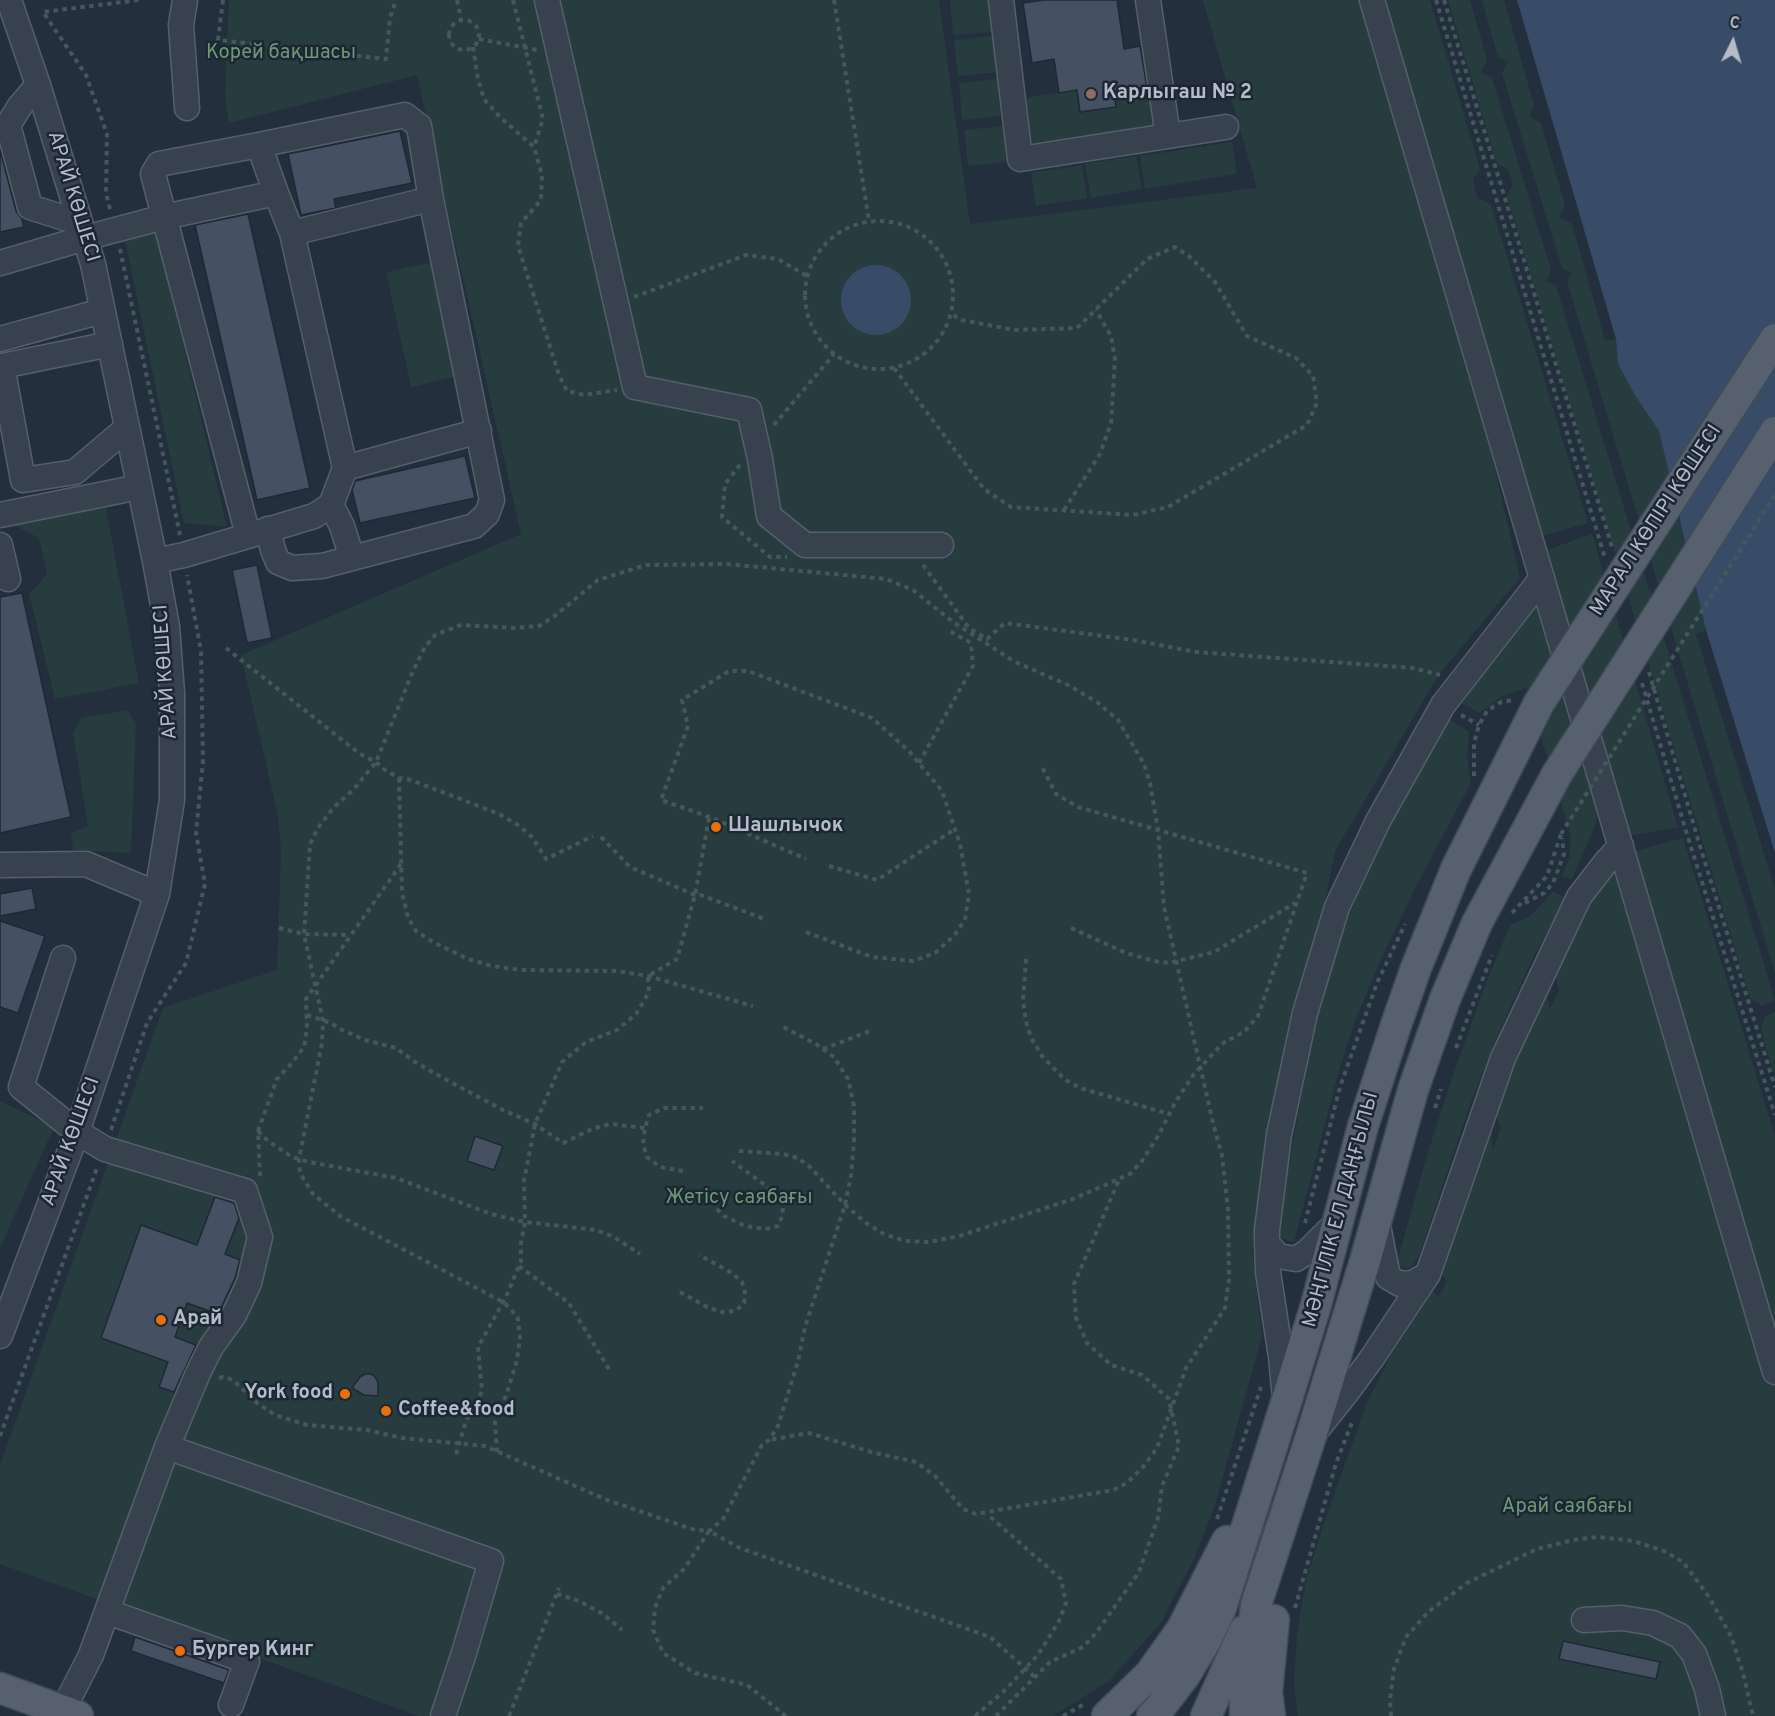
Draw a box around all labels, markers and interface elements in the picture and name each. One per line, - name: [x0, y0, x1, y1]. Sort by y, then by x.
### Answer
- north arrow: [1703, 12, 1763, 72]
- text: С: [1729, 14, 1741, 34]
- park label: Корей бақшасы: [206, 42, 356, 66]
- place label: Карлыгаш № 2: [1103, 82, 1252, 106]
- marker: Карлыгаш № 2: [1084, 87, 1098, 101]
- street label: АРАЙ КӨШЕСІ: [41, 129, 103, 265]
- street label: МАРАЛ КӨПІРІ КӨШЕСІ: [1586, 421, 1728, 621]
- street label: АРАЙ КӨШЕСІ: [150, 604, 184, 740]
- place label: Шашлычок: [728, 815, 843, 839]
- marker: Шашлычок: [709, 820, 723, 834]
- street label: АРАЙ КӨШЕСІ: [38, 1074, 106, 1210]
- street label: МӘҢГІЛІК ЕЛ ДАҢҒЫЛЫ: [1299, 1090, 1385, 1330]
- park label: Жетісу саябағы: [665, 1187, 813, 1211]
- place label: Арай: [173, 1308, 222, 1332]
- marker: Арай: [154, 1313, 168, 1327]
- place label: York food: [244, 1382, 333, 1406]
- marker: York food: [338, 1387, 352, 1401]
- place label: Coffee&food: [398, 1399, 515, 1423]
- marker: Coffee&food: [379, 1404, 393, 1418]
- park label: Арай саябағы: [1502, 1496, 1632, 1520]
- place label: Бургер Кинг: [192, 1639, 313, 1663]
- marker: Бургер Кинг: [173, 1644, 187, 1658]

